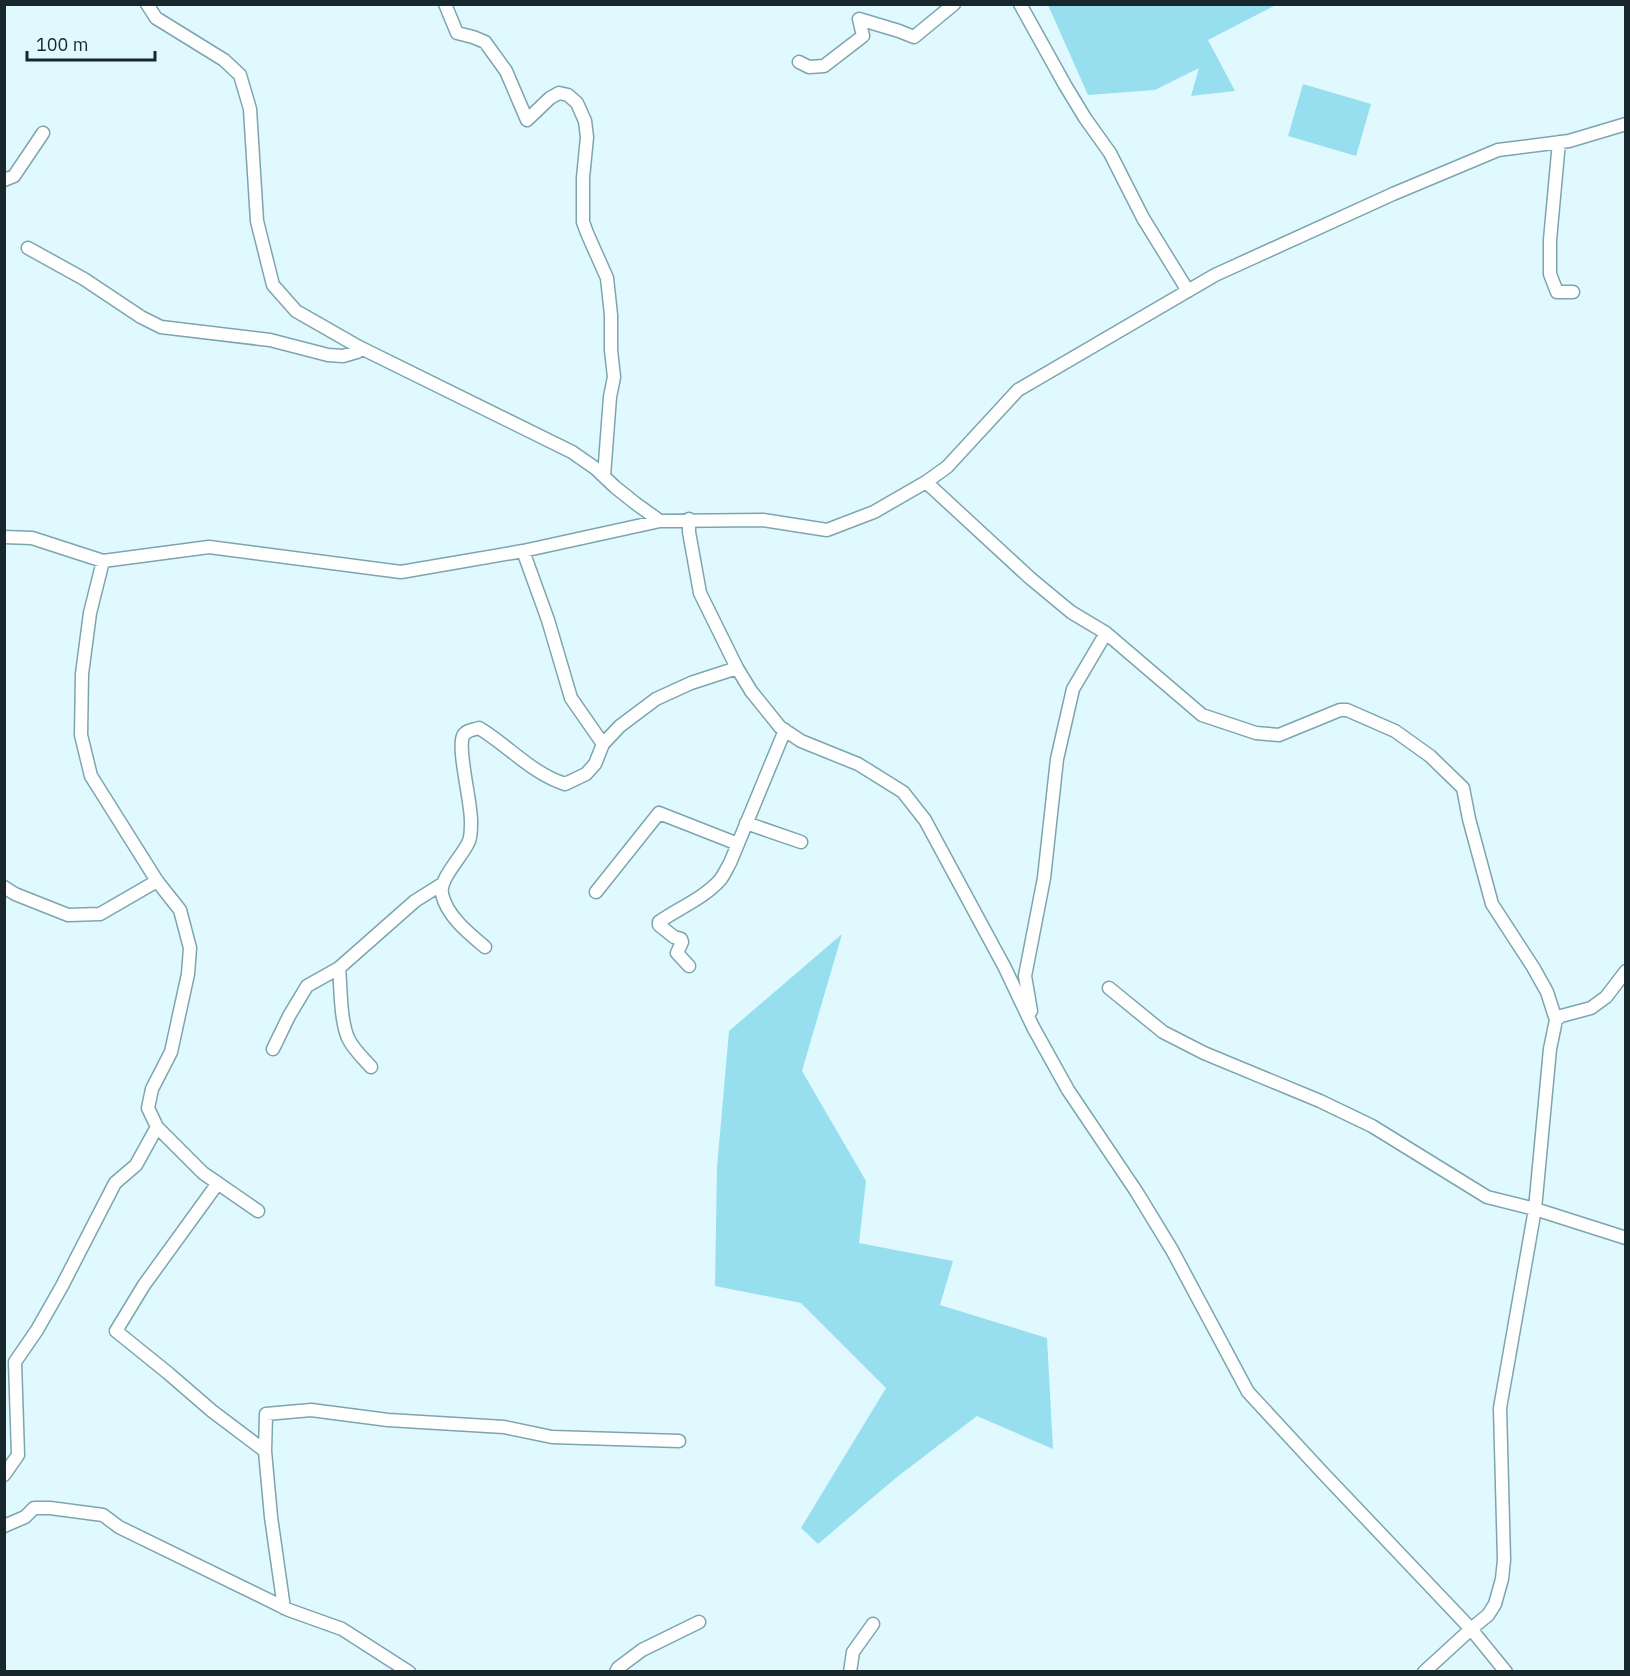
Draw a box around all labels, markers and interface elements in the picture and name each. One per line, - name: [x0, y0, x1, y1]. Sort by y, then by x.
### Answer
- scale bar: [27, 24, 154, 62]
- text: 100 m: [36, 33, 88, 56]

